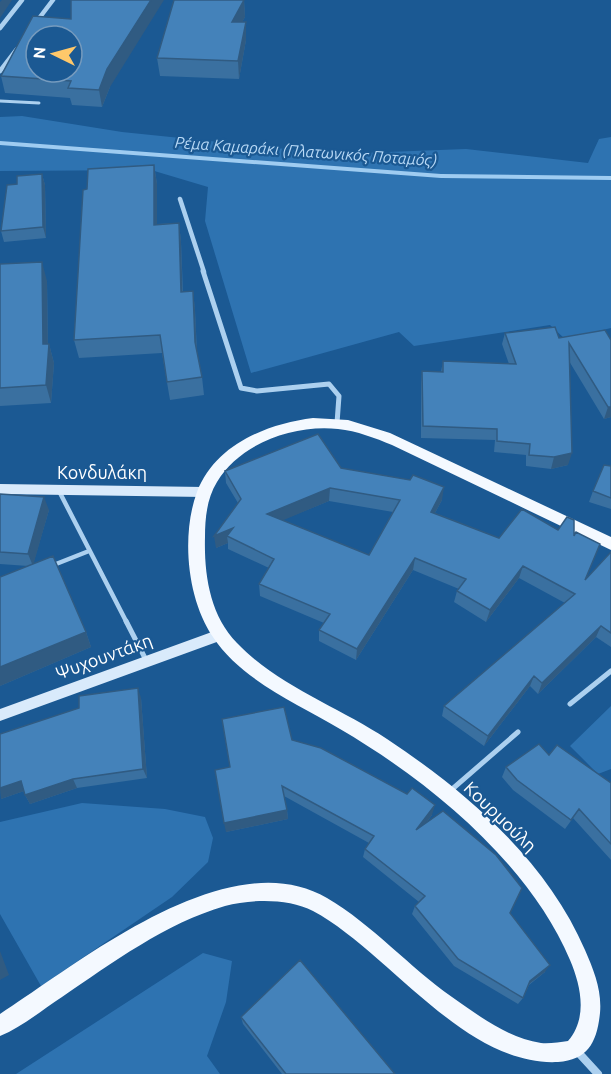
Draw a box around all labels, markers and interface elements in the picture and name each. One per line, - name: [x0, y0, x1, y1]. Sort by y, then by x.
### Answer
- north arrow: [24, 24, 84, 84]
- text: N: [30, 46, 49, 59]
- water label: Ρέμα Καμαράκι (Πλατωνικός Ποταμός): [174, 133, 438, 170]
- street label: Κονδυλάκη: [57, 462, 147, 482]
- street label: Ψυχουντάκη: [53, 629, 155, 683]
- street label: Κουρμούλη: [460, 777, 541, 856]

